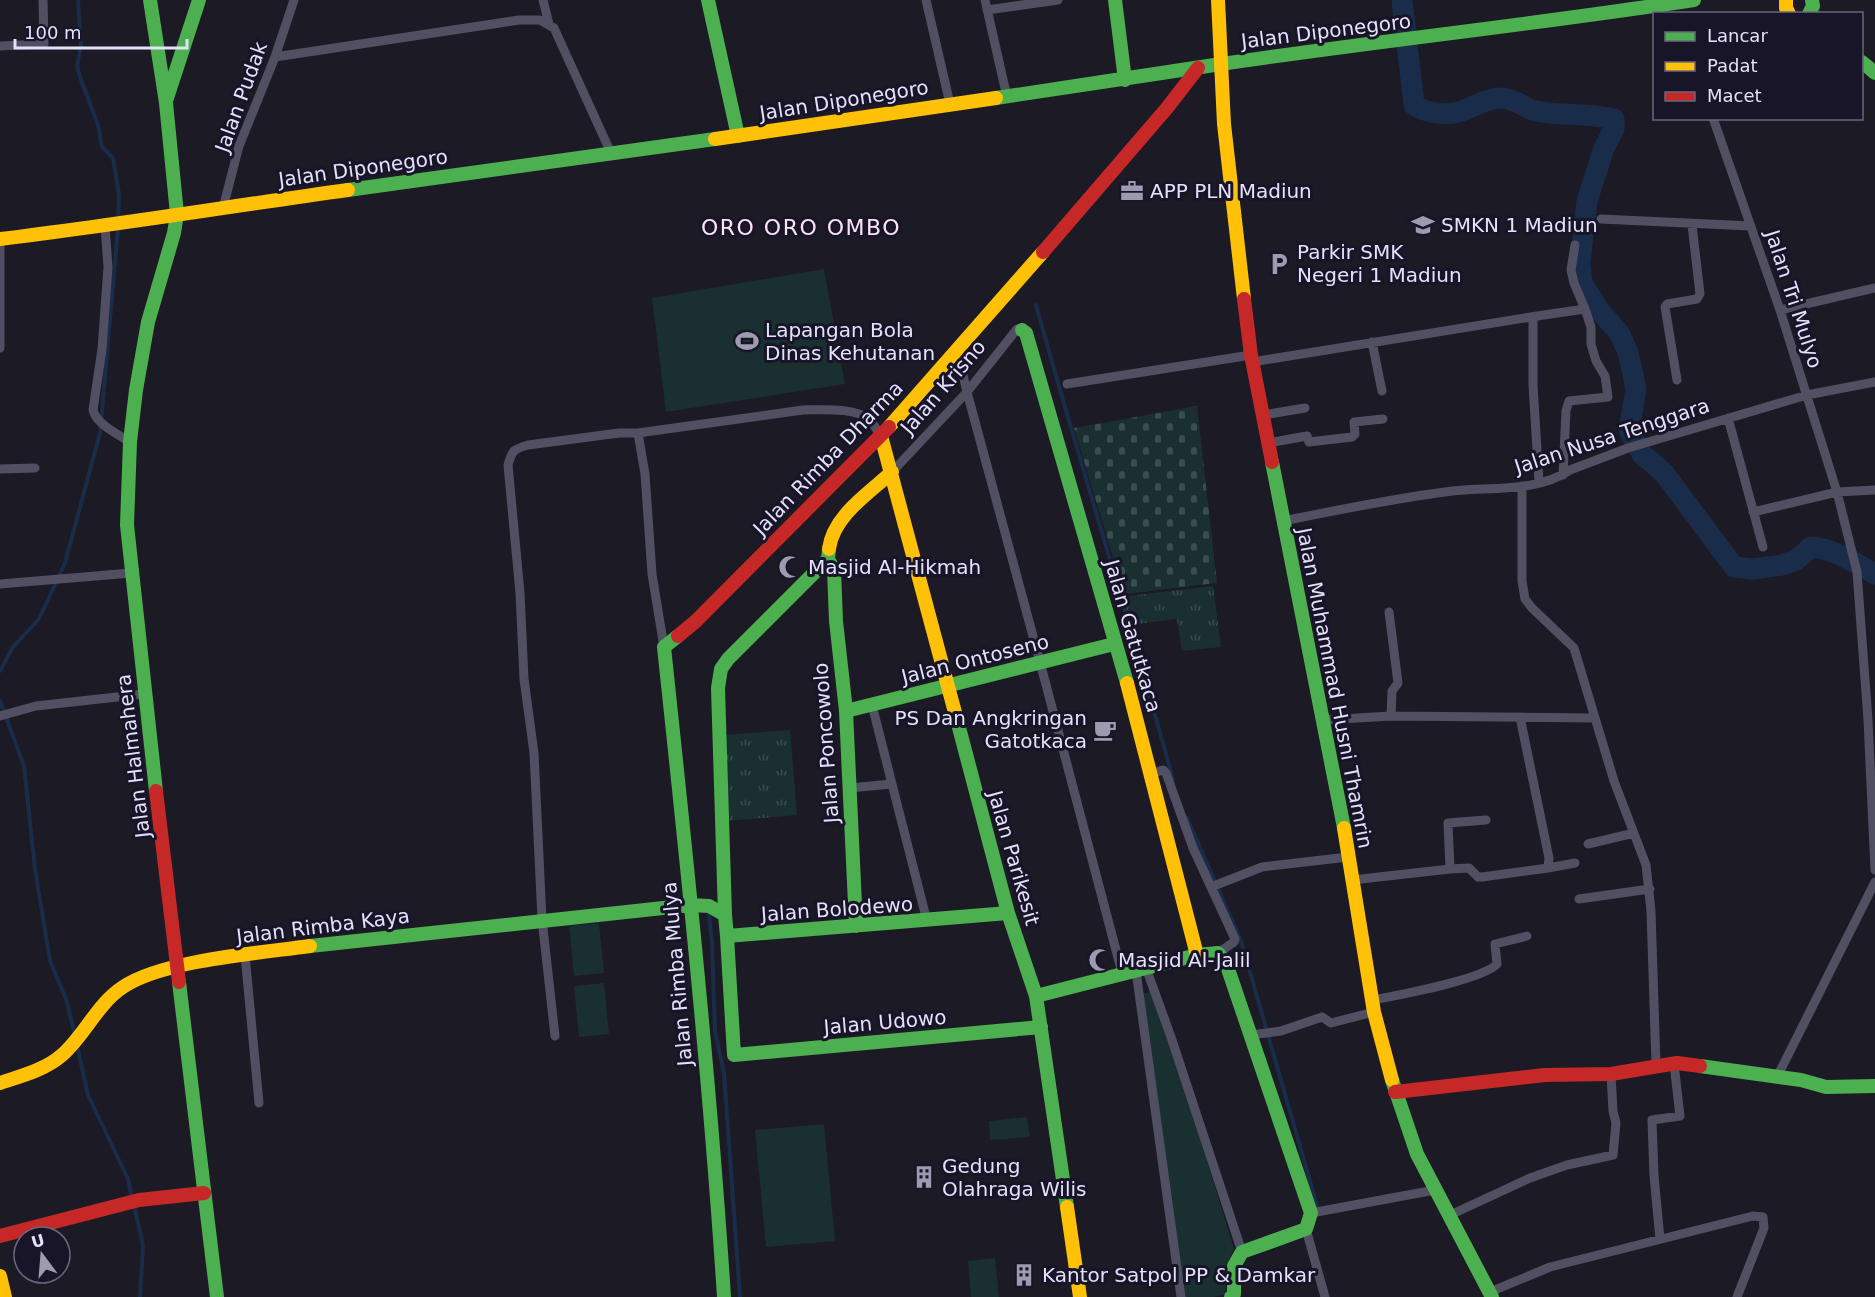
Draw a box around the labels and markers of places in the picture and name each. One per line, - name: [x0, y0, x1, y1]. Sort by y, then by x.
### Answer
- office icon: APP PLN Madiun: [1119, 178, 1145, 204]
- place label: APP PLN Madiun: [1150, 179, 1312, 203]
- school or university icon: SMKN 1 Madiun: [1410, 212, 1436, 238]
- place label: SMKN 1 Madiun: [1441, 213, 1598, 237]
- place label: Parkir SMK Negeri 1 Madiun: [1297, 240, 1462, 287]
- parking icon: Parkir SMK Negeri 1 Madiun: [1266, 251, 1292, 277]
- place label: Lapangan Bola Dinas Kehutanan: [765, 318, 935, 365]
- sports icon: Lapangan Bola Dinas Kehutanan: [734, 328, 760, 354]
- mosque icon: Masjid Al-Hikmah: [777, 554, 803, 580]
- place label: Masjid Al-Hikmah: [808, 555, 981, 579]
- place label: PS Dan Angkringan Gatotkaca: [894, 706, 1087, 753]
- cafe icon: PS Dan Angkringan Gatotkaca: [1092, 717, 1118, 743]
- mosque icon: Masjid Al-Jalil: [1087, 947, 1113, 973]
- place label: Masjid Al-Jalil: [1118, 948, 1251, 972]
- place label: Gedung Olahraga Wilis: [942, 1154, 1086, 1201]
- building icon: Gedung Olahraga Wilis: [911, 1164, 937, 1190]
- building icon: Kantor Satpol PP & Damkar: [1011, 1262, 1037, 1288]
- place label: Kantor Satpol PP & Damkar: [1042, 1263, 1316, 1287]

